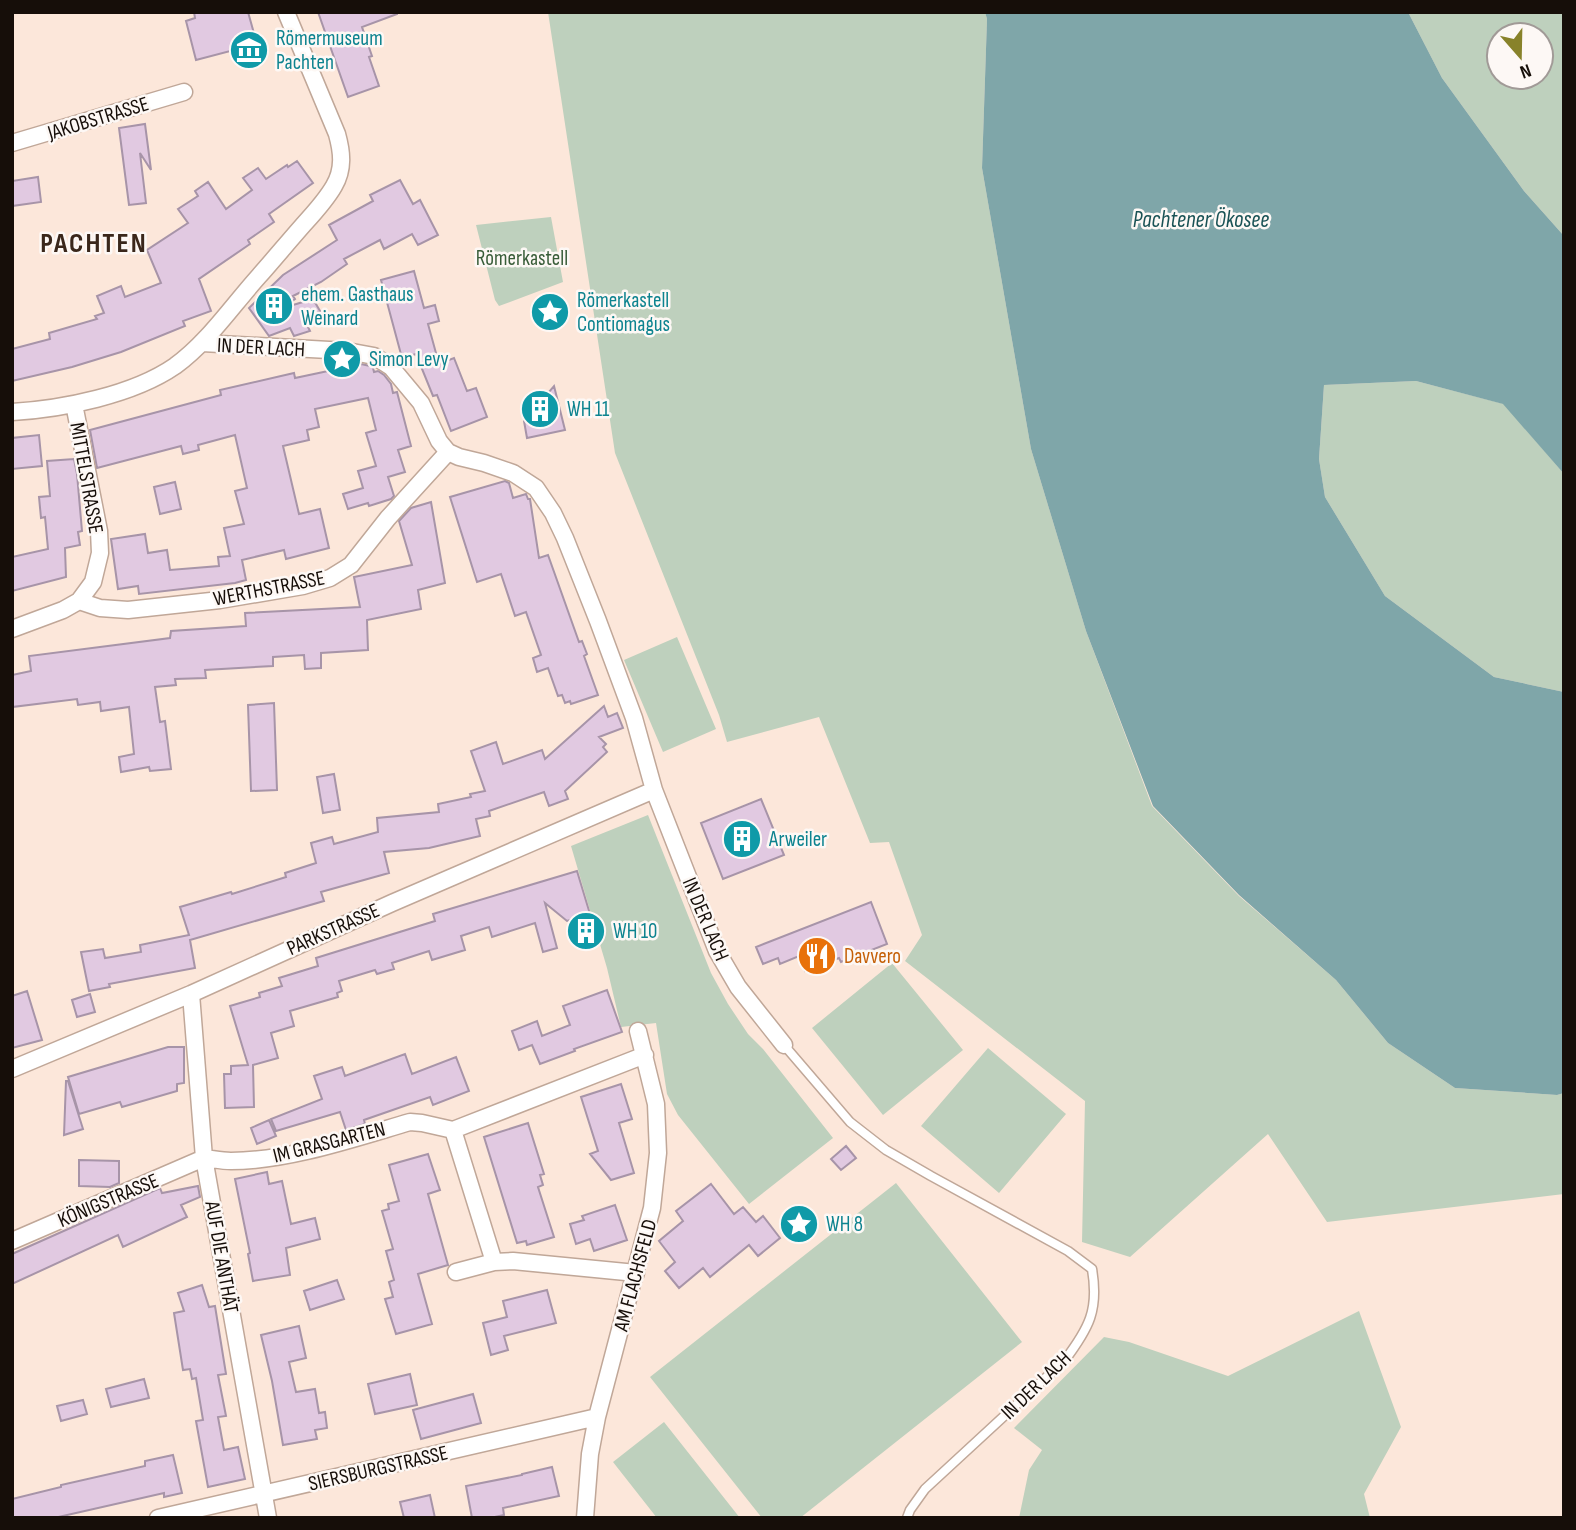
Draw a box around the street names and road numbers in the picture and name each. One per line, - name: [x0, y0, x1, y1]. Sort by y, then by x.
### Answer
- street label: JAKOBSTRASSE: [44, 91, 152, 146]
- street label: IN DER LACH: [216, 333, 306, 362]
- street label: MITTELSTRASSE: [64, 421, 109, 536]
- street label: WERTHSTRASSE: [211, 565, 327, 612]
- street label: IN DER LACH: [677, 874, 734, 965]
- street label: PARKSTRASSE: [283, 898, 383, 961]
- street label: IM GRASGARTEN: [270, 1116, 388, 1169]
- street label: KÖNIGSTRASSE: [54, 1168, 162, 1233]
- street label: AUF DIE ANTHÄT: [199, 1198, 244, 1315]
- street label: AM FLACHSFELD: [608, 1216, 662, 1335]
- street label: IN DER LACH: [996, 1346, 1077, 1425]
- street label: SIERSBURGSTRASSE: [306, 1440, 450, 1497]

